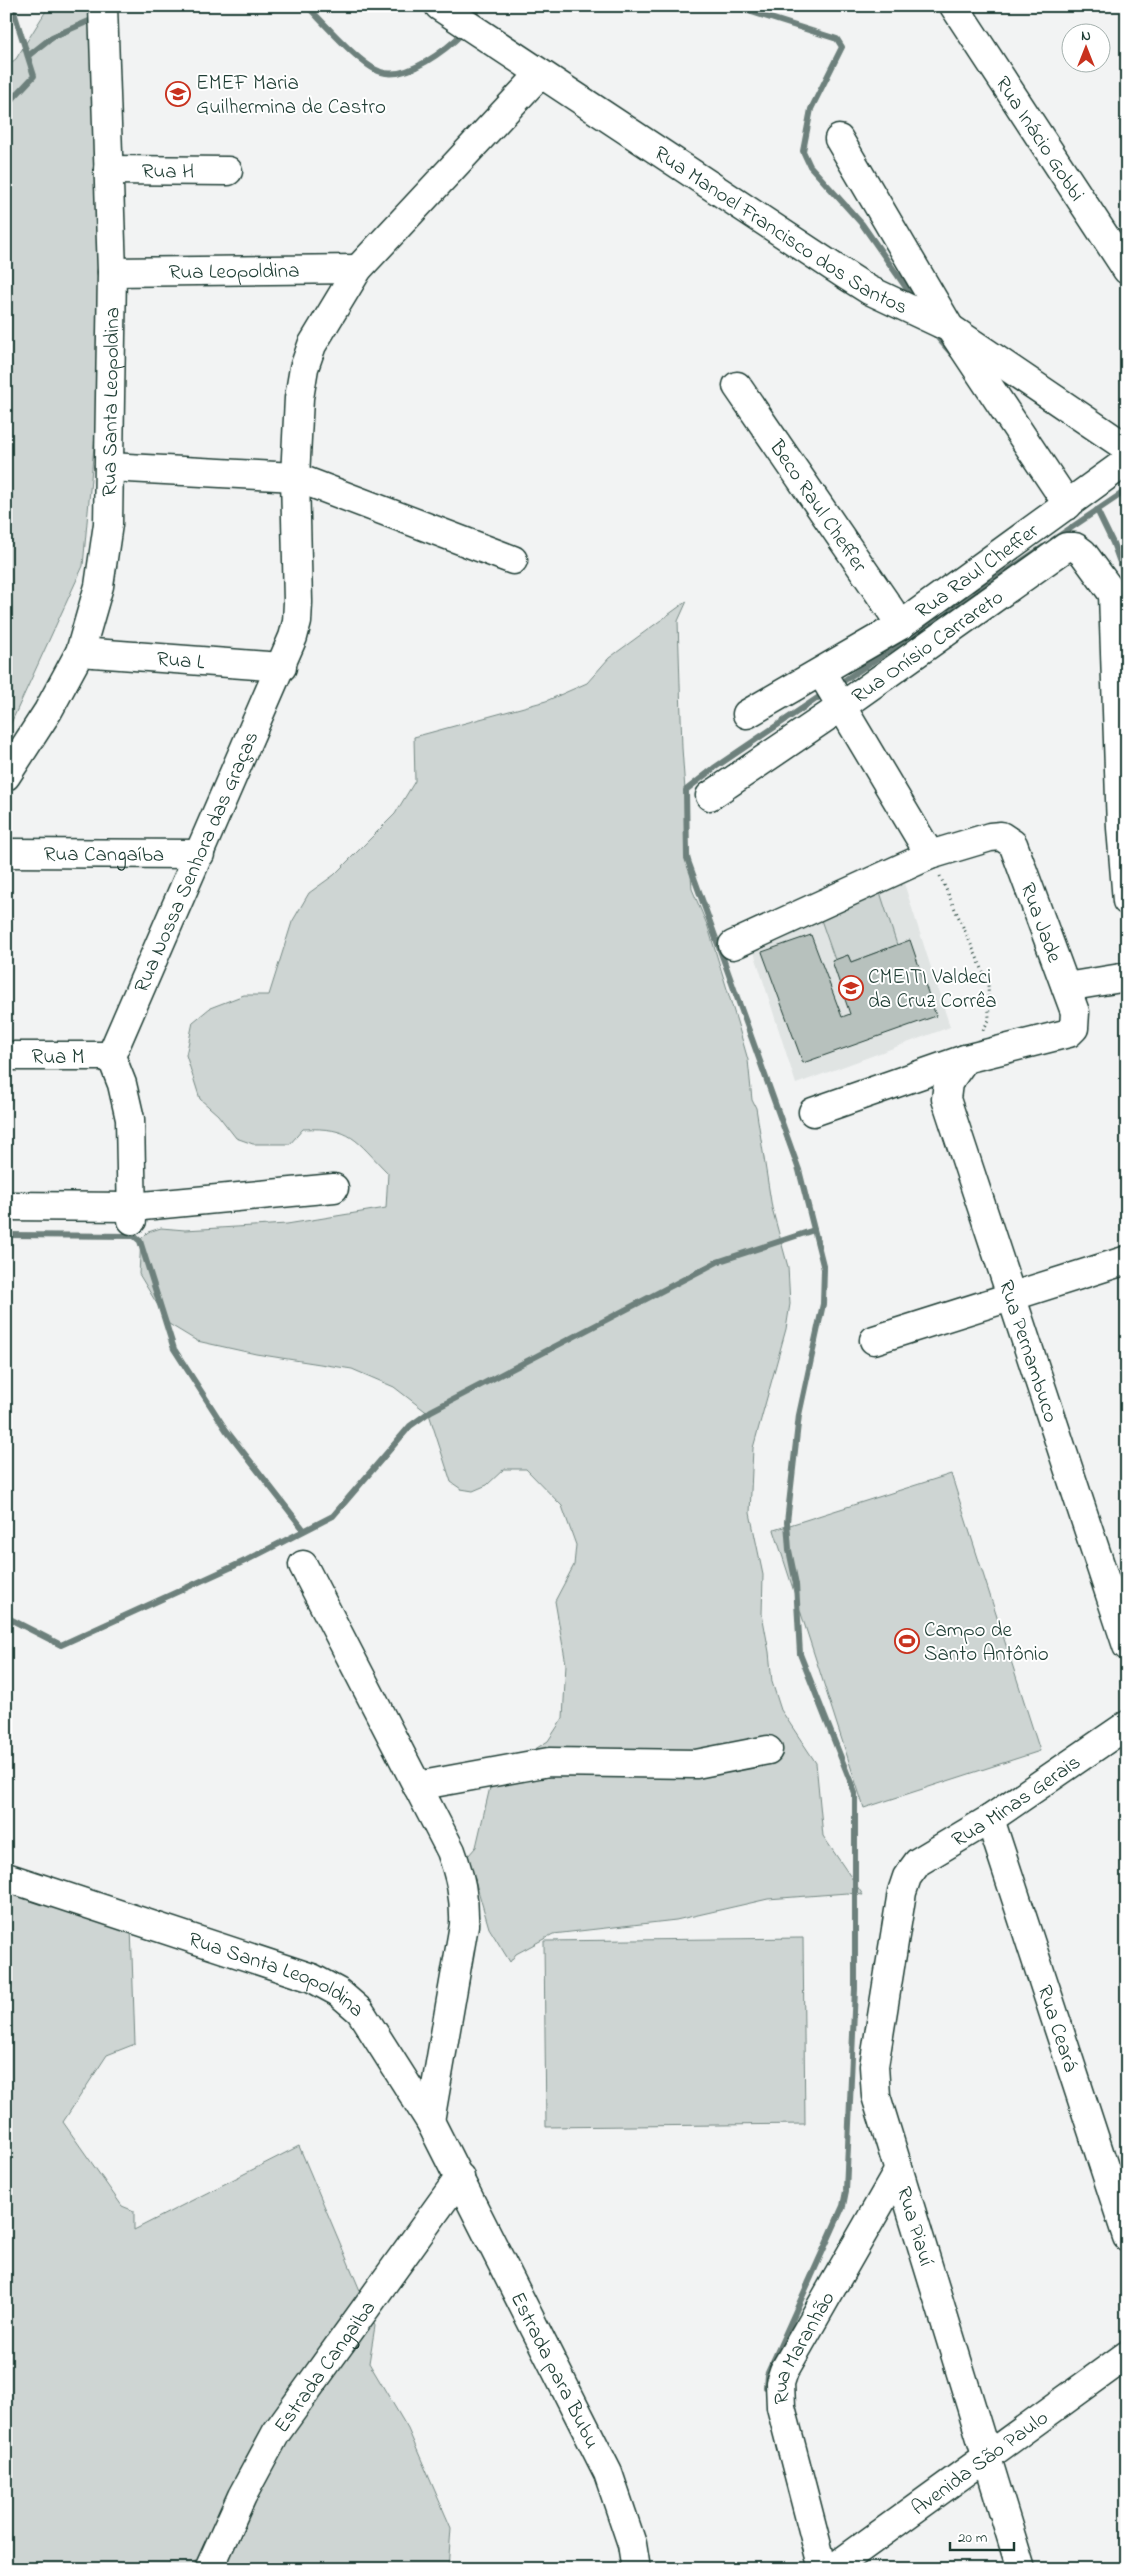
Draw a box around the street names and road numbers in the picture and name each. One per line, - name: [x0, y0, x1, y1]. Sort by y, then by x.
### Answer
- street label: Rua Inácio Gobbi: [987, 71, 1091, 208]
- street label: Rua Manoel Francisco dos Santos: [647, 139, 912, 323]
- street label: Rua H: [142, 157, 194, 188]
- street label: Rua Leopoldina: [168, 257, 300, 288]
- street label: Rua Santa Leopoldina: [95, 307, 128, 497]
- street label: Beco Raul Cheffer: [761, 434, 874, 579]
- street label: Rua Raul Cheffer: [910, 517, 1046, 627]
- street label: Rua Onísio Carrareto: [846, 583, 1010, 712]
- street label: Rua L: [156, 645, 206, 678]
- street label: Rua Nossa Senhora das Graças: [127, 727, 267, 998]
- street label: Rua Cangaíba: [44, 840, 164, 873]
- street label: Rua Jade: [1012, 879, 1069, 968]
- street label: Rua M: [32, 1043, 84, 1073]
- street label: Rua Pernambuco: [990, 1277, 1065, 1427]
- street label: Rua Minas Gerais: [946, 1748, 1087, 1856]
- street label: Rua Santa Leopoldina: [184, 1925, 370, 2025]
- street label: Rua Ceará: [1028, 1981, 1085, 2076]
- street label: Rua Piauí: [888, 2183, 940, 2270]
- street label: Rua Maranhão: [767, 2286, 843, 2405]
- street label: Estrada para Bubu: [502, 2287, 606, 2454]
- street label: Estrada Cangaiba: [268, 2295, 384, 2440]
- street label: Avenida São Paulo: [906, 2404, 1055, 2524]

